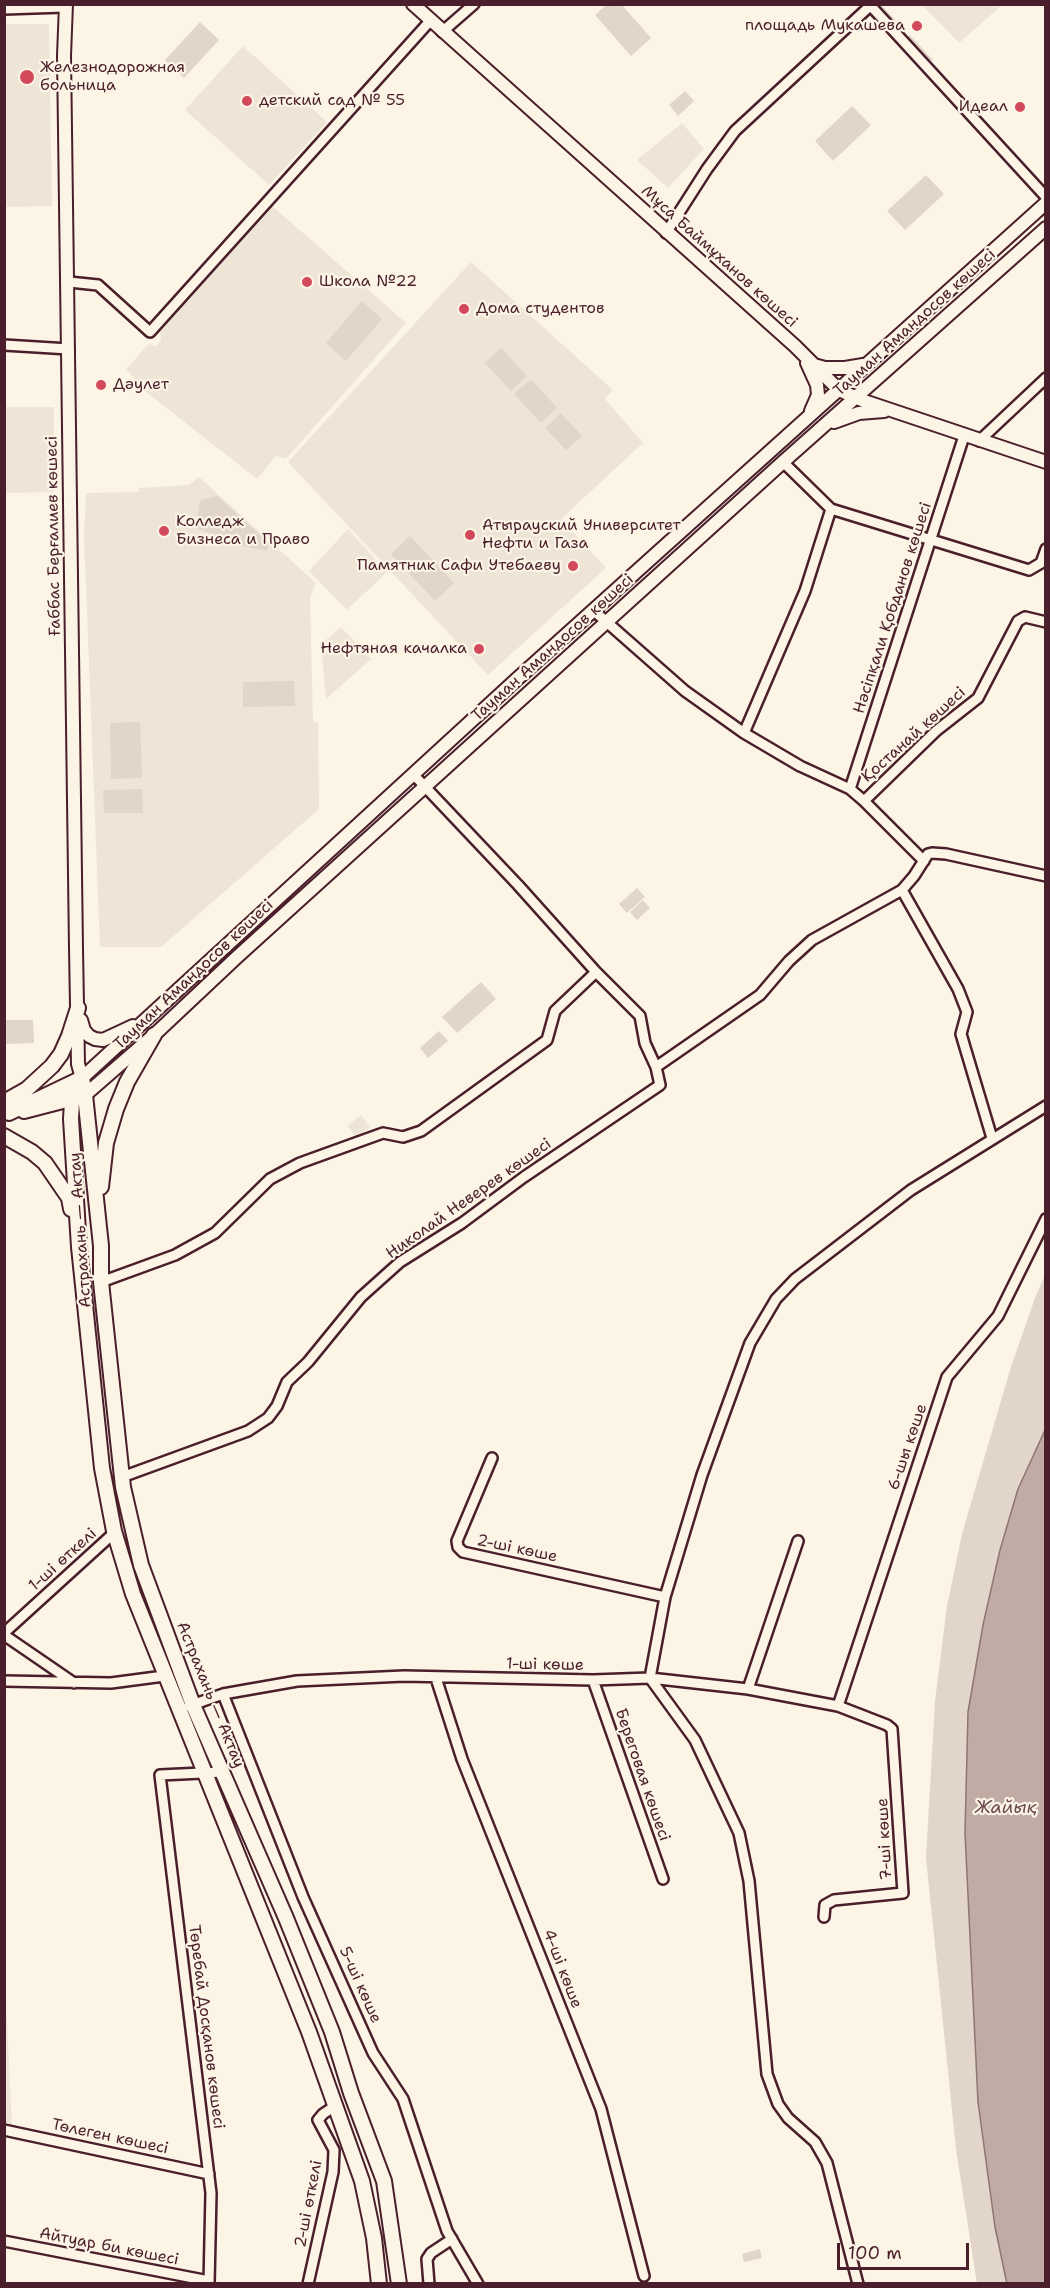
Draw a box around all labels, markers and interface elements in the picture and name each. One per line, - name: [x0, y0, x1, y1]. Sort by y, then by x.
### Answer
- place label: площадь Мукашева: [745, 16, 905, 36]
- marker: площадь Мукашева: [910, 19, 924, 33]
- place label: Железнодорожная больница: [40, 58, 185, 96]
- marker: Железнодорожная больница: [18, 68, 36, 86]
- place label: детский сад № 55: [259, 91, 405, 111]
- marker: детский сад № 55: [240, 94, 254, 108]
- place label: Идеал: [959, 97, 1008, 117]
- marker: Идеал: [1013, 100, 1027, 114]
- street label: Мұса Баймұханов көшесі: [637, 182, 801, 332]
- street label: Тауман Амандосов көшесі: [830, 245, 1000, 401]
- place label: Школа №22: [319, 272, 417, 292]
- marker: Школа №22: [300, 275, 314, 289]
- place label: Дома студентов: [476, 299, 605, 319]
- marker: Дома студентов: [457, 302, 471, 316]
- place label: Дәулет: [113, 375, 169, 395]
- marker: Дәулет: [94, 378, 108, 392]
- street label: Ғаббас Берғалиев көшесі: [43, 436, 65, 636]
- street label: Нәсіпқали Қобданов көшесі: [850, 500, 936, 716]
- place label: Колледж Бизнеса и Право: [176, 512, 310, 550]
- place label: Атырауский Университет Нефти и Газа: [482, 516, 681, 554]
- marker: Колледж Бизнеса и Право: [157, 524, 171, 538]
- marker: Атырауский Университет Нефти и Газа: [463, 528, 477, 542]
- place label: Памятник Сафи Утебаеву: [357, 556, 561, 576]
- marker: Памятник Сафи Утебаеву: [566, 559, 580, 573]
- street label: Тауман Амандосов көшесі: [468, 570, 638, 726]
- place label: Нефтяная качалка: [320, 639, 467, 659]
- marker: Нефтяная качалка: [472, 642, 486, 656]
- street label: Қостанай көшесі: [858, 683, 970, 787]
- street label: Тауман Амандосов көшесі: [110, 896, 278, 1054]
- street label: Николай Неверев көшесі: [383, 1135, 555, 1263]
- street label: Астрахань — Актау: [66, 1152, 96, 1308]
- street label: 6-шы көше: [884, 1401, 932, 1493]
- street label: 1-ші өткелі: [25, 1524, 101, 1596]
- street label: 2-ші көше: [475, 1531, 559, 1567]
- street label: Астрахань — Актау: [172, 1619, 248, 1771]
- street label: 1-ші көше: [506, 1655, 584, 1675]
- street label: Береговая көшесі: [610, 1706, 674, 1844]
- street label: 7-шi көше: [873, 1797, 897, 1881]
- water label: Жайық: [975, 1797, 1037, 1819]
- street label: Төребай Досқанов көшесі: [184, 1924, 228, 2130]
- street label: 4-шi көше: [538, 1927, 586, 2011]
- street label: 5-шi көше: [335, 1944, 385, 2026]
- street label: Төлеген көшесі: [50, 2115, 170, 2159]
- street label: 2-ші өткелі: [291, 2159, 327, 2249]
- street label: Айтуар би көшесі: [38, 2224, 180, 2270]
- scale bar: [840, 2231, 972, 2269]
- text: 100 m: [848, 2241, 902, 2265]

